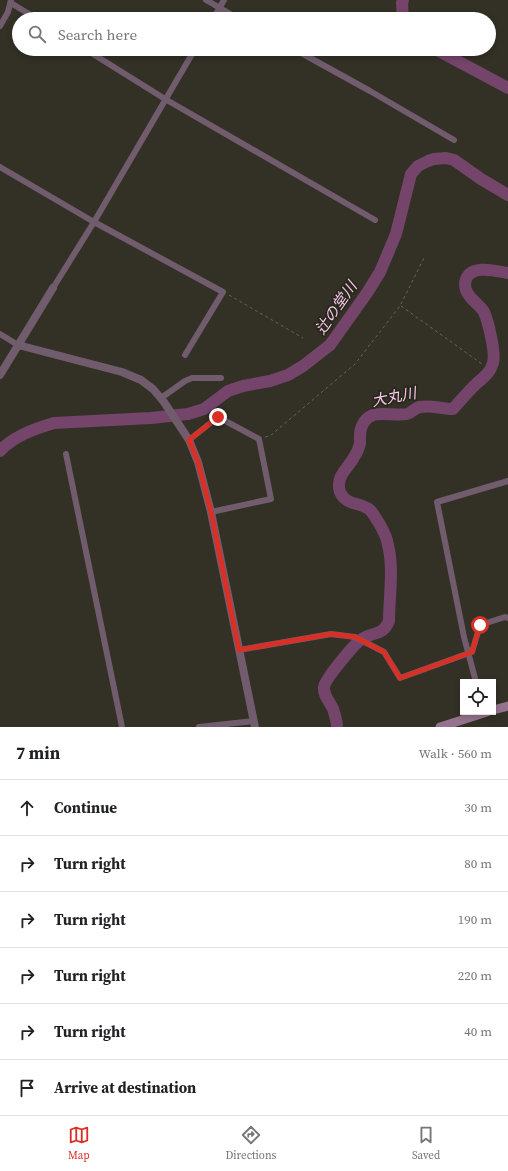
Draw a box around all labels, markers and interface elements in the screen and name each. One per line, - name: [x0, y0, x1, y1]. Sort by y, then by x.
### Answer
- search box: [12, 12, 496, 56]
- icon: search: [26, 23, 48, 45]
- text: Search here: [58, 24, 137, 45]
- water label: 辻の堂川: [310, 275, 363, 338]
- water label: 大丸川: [370, 382, 420, 411]
- route end: [209, 408, 227, 426]
- route start: [471, 616, 489, 634]
- map controls: [460, 679, 496, 715]
- button: locate: [460, 679, 496, 715]
- text: 7 min: [16, 741, 60, 765]
- text: Walk · 560 m: [419, 745, 492, 762]
- icon: ahead: [16, 797, 38, 819]
- text: Continue: [54, 797, 117, 818]
- text: 30 m: [464, 799, 492, 816]
- icon: right: [16, 853, 38, 875]
- text: Turn right: [54, 853, 126, 874]
- text: 80 m: [464, 855, 492, 872]
- icon: right: [16, 909, 38, 931]
- text: Turn right: [54, 909, 126, 930]
- text: 190 m: [458, 911, 492, 928]
- icon: right: [16, 965, 38, 987]
- text: Turn right: [54, 965, 126, 986]
- text: 220 m: [458, 967, 492, 984]
- icon: right: [16, 1021, 38, 1043]
- text: Turn right: [54, 1021, 126, 1042]
- text: 40 m: [464, 1023, 492, 1040]
- icon: arrive: [16, 1077, 38, 1099]
- text: Arrive at destination: [54, 1077, 196, 1098]
- tab: Map: [68, 1124, 90, 1163]
- tab: Directions: [225, 1124, 276, 1163]
- tab: Saved: [412, 1124, 440, 1163]

